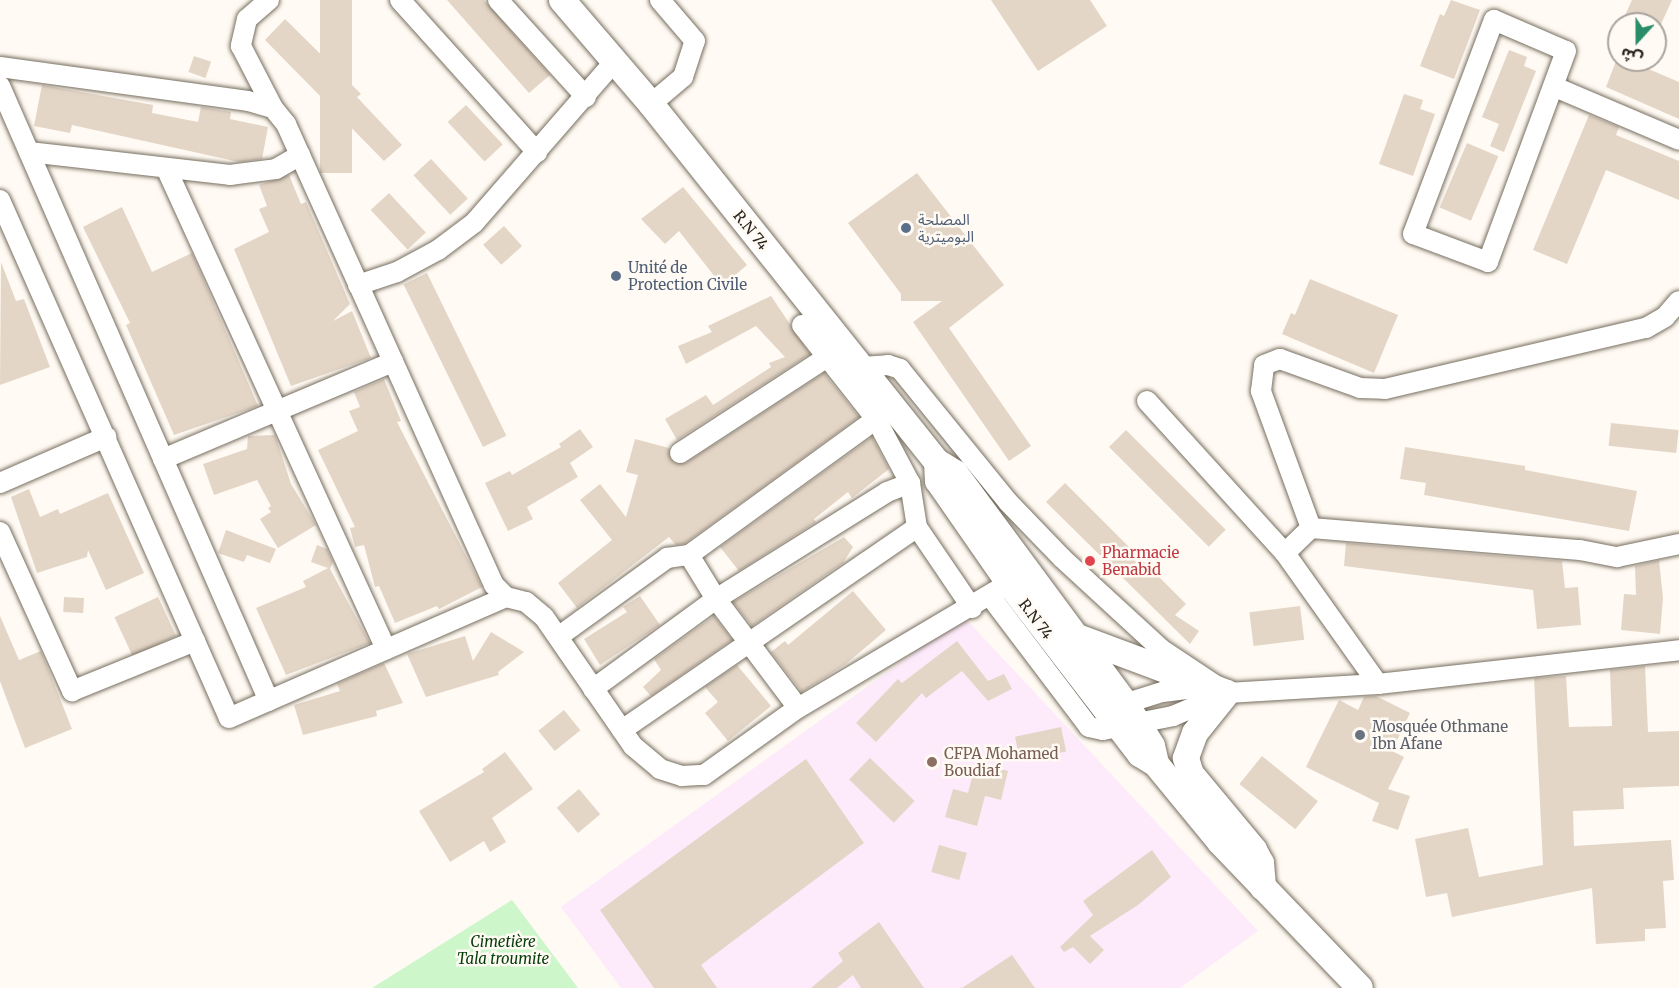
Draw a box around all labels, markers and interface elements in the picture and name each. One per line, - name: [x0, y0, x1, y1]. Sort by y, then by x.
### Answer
- north arrow: [1607, 12, 1667, 72]
- text: ش: [1617, 44, 1645, 70]
- street label: R.N 74: [730, 207, 772, 253]
- place label: المصلحة البوميترية: [918, 210, 974, 245]
- marker: المصلحة البوميترية: [899, 221, 913, 235]
- place label: Unité de Protection Civile: [628, 258, 747, 293]
- marker: Unité de Protection Civile: [609, 269, 623, 283]
- place label: Pharmacie Benabid: [1102, 543, 1179, 578]
- marker: Pharmacie Benabid: [1083, 554, 1097, 568]
- street label: R.N 74: [1015, 595, 1057, 643]
- place label: Mosquée Othmane Ibn Afane: [1372, 717, 1508, 752]
- marker: Mosquée Othmane Ibn Afane: [1353, 728, 1367, 742]
- place label: CFPA Mohamed Boudiaf: [944, 744, 1059, 779]
- marker: CFPA Mohamed Boudiaf: [925, 755, 939, 769]
- park label: Cimetière Tala troumite: [457, 932, 549, 967]

